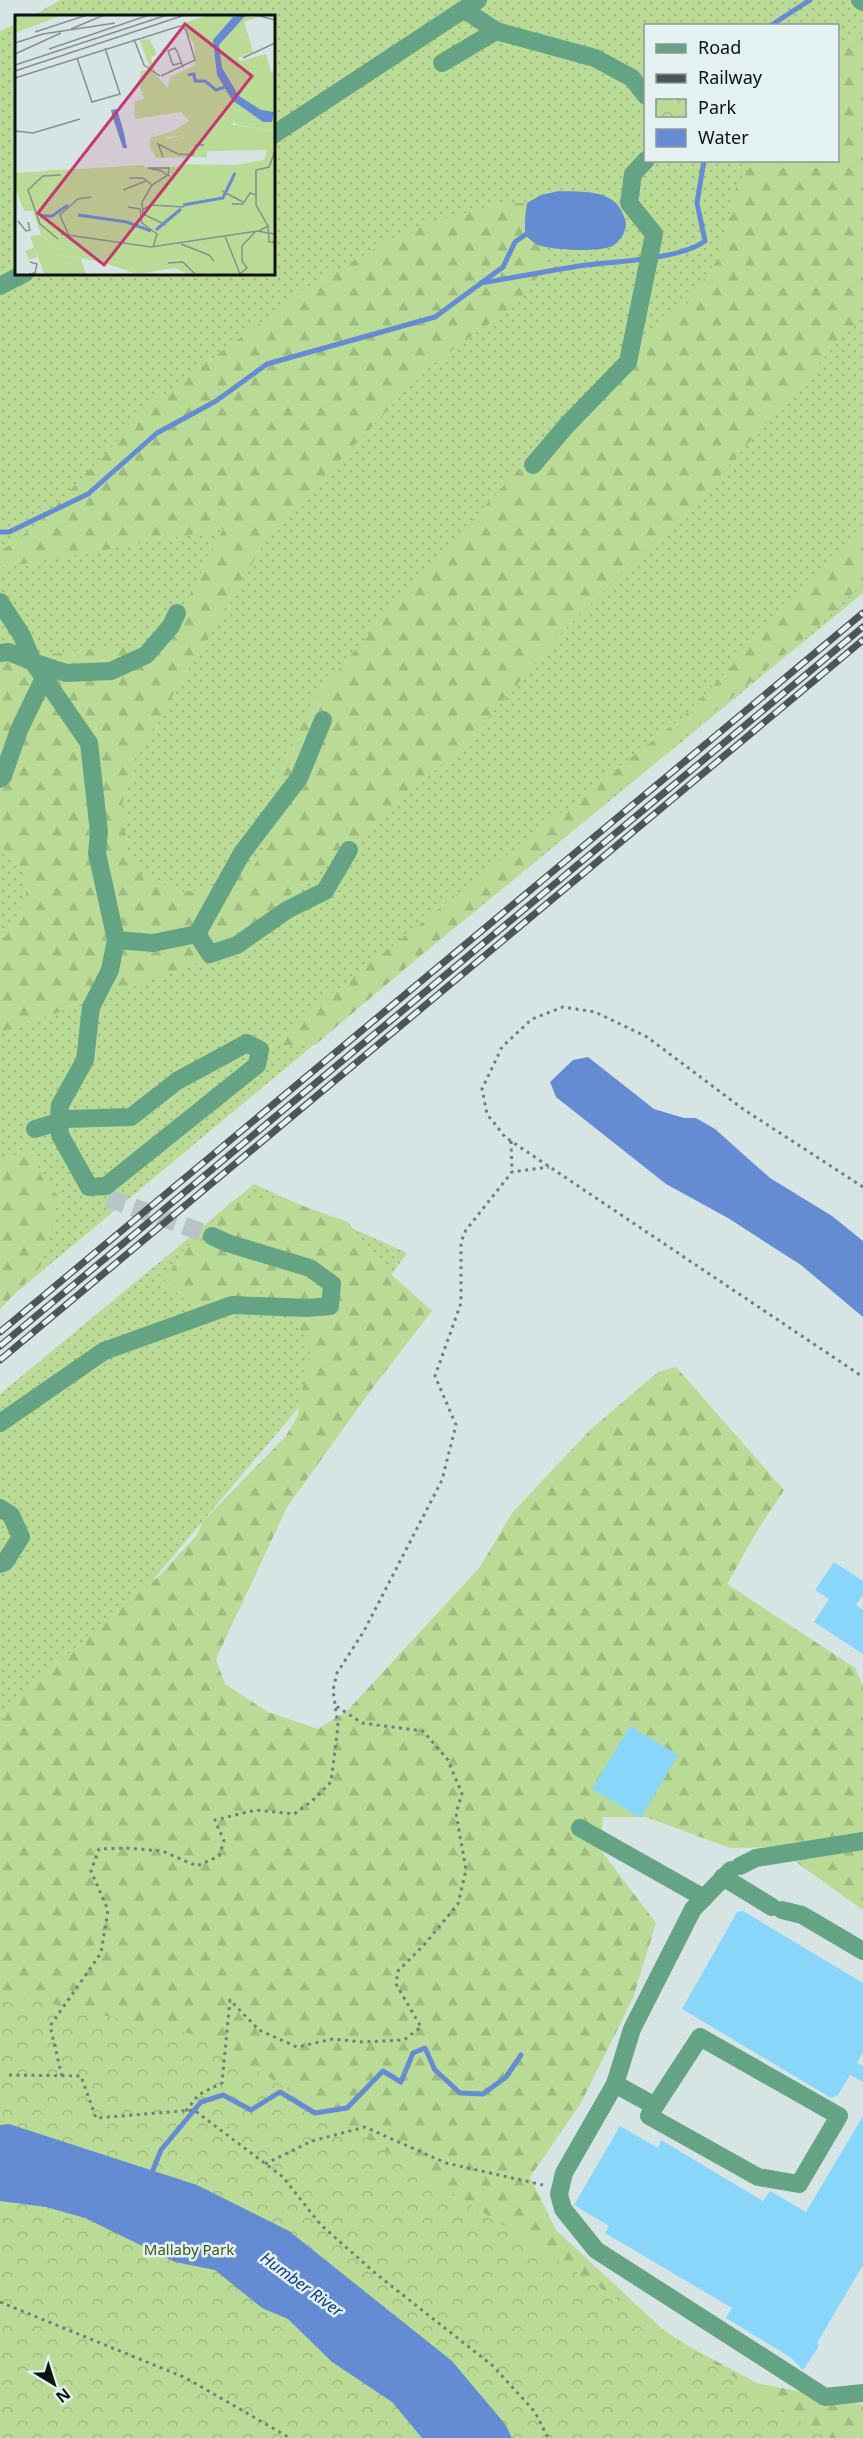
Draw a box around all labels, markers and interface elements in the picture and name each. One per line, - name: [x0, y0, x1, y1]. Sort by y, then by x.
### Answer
- inset map: [15, 15, 274, 274]
- legend: [644, 24, 839, 162]
- text: Road: [698, 35, 741, 59]
- text: Railway: [698, 65, 763, 89]
- text: Park: [698, 95, 736, 119]
- text: Water: [698, 125, 749, 149]
- park label: Mallaby Park: [144, 2239, 234, 2259]
- water label: Humber River: [256, 2247, 348, 2322]
- north arrow: [24, 2354, 84, 2414]
- text: N: [51, 2383, 75, 2408]

